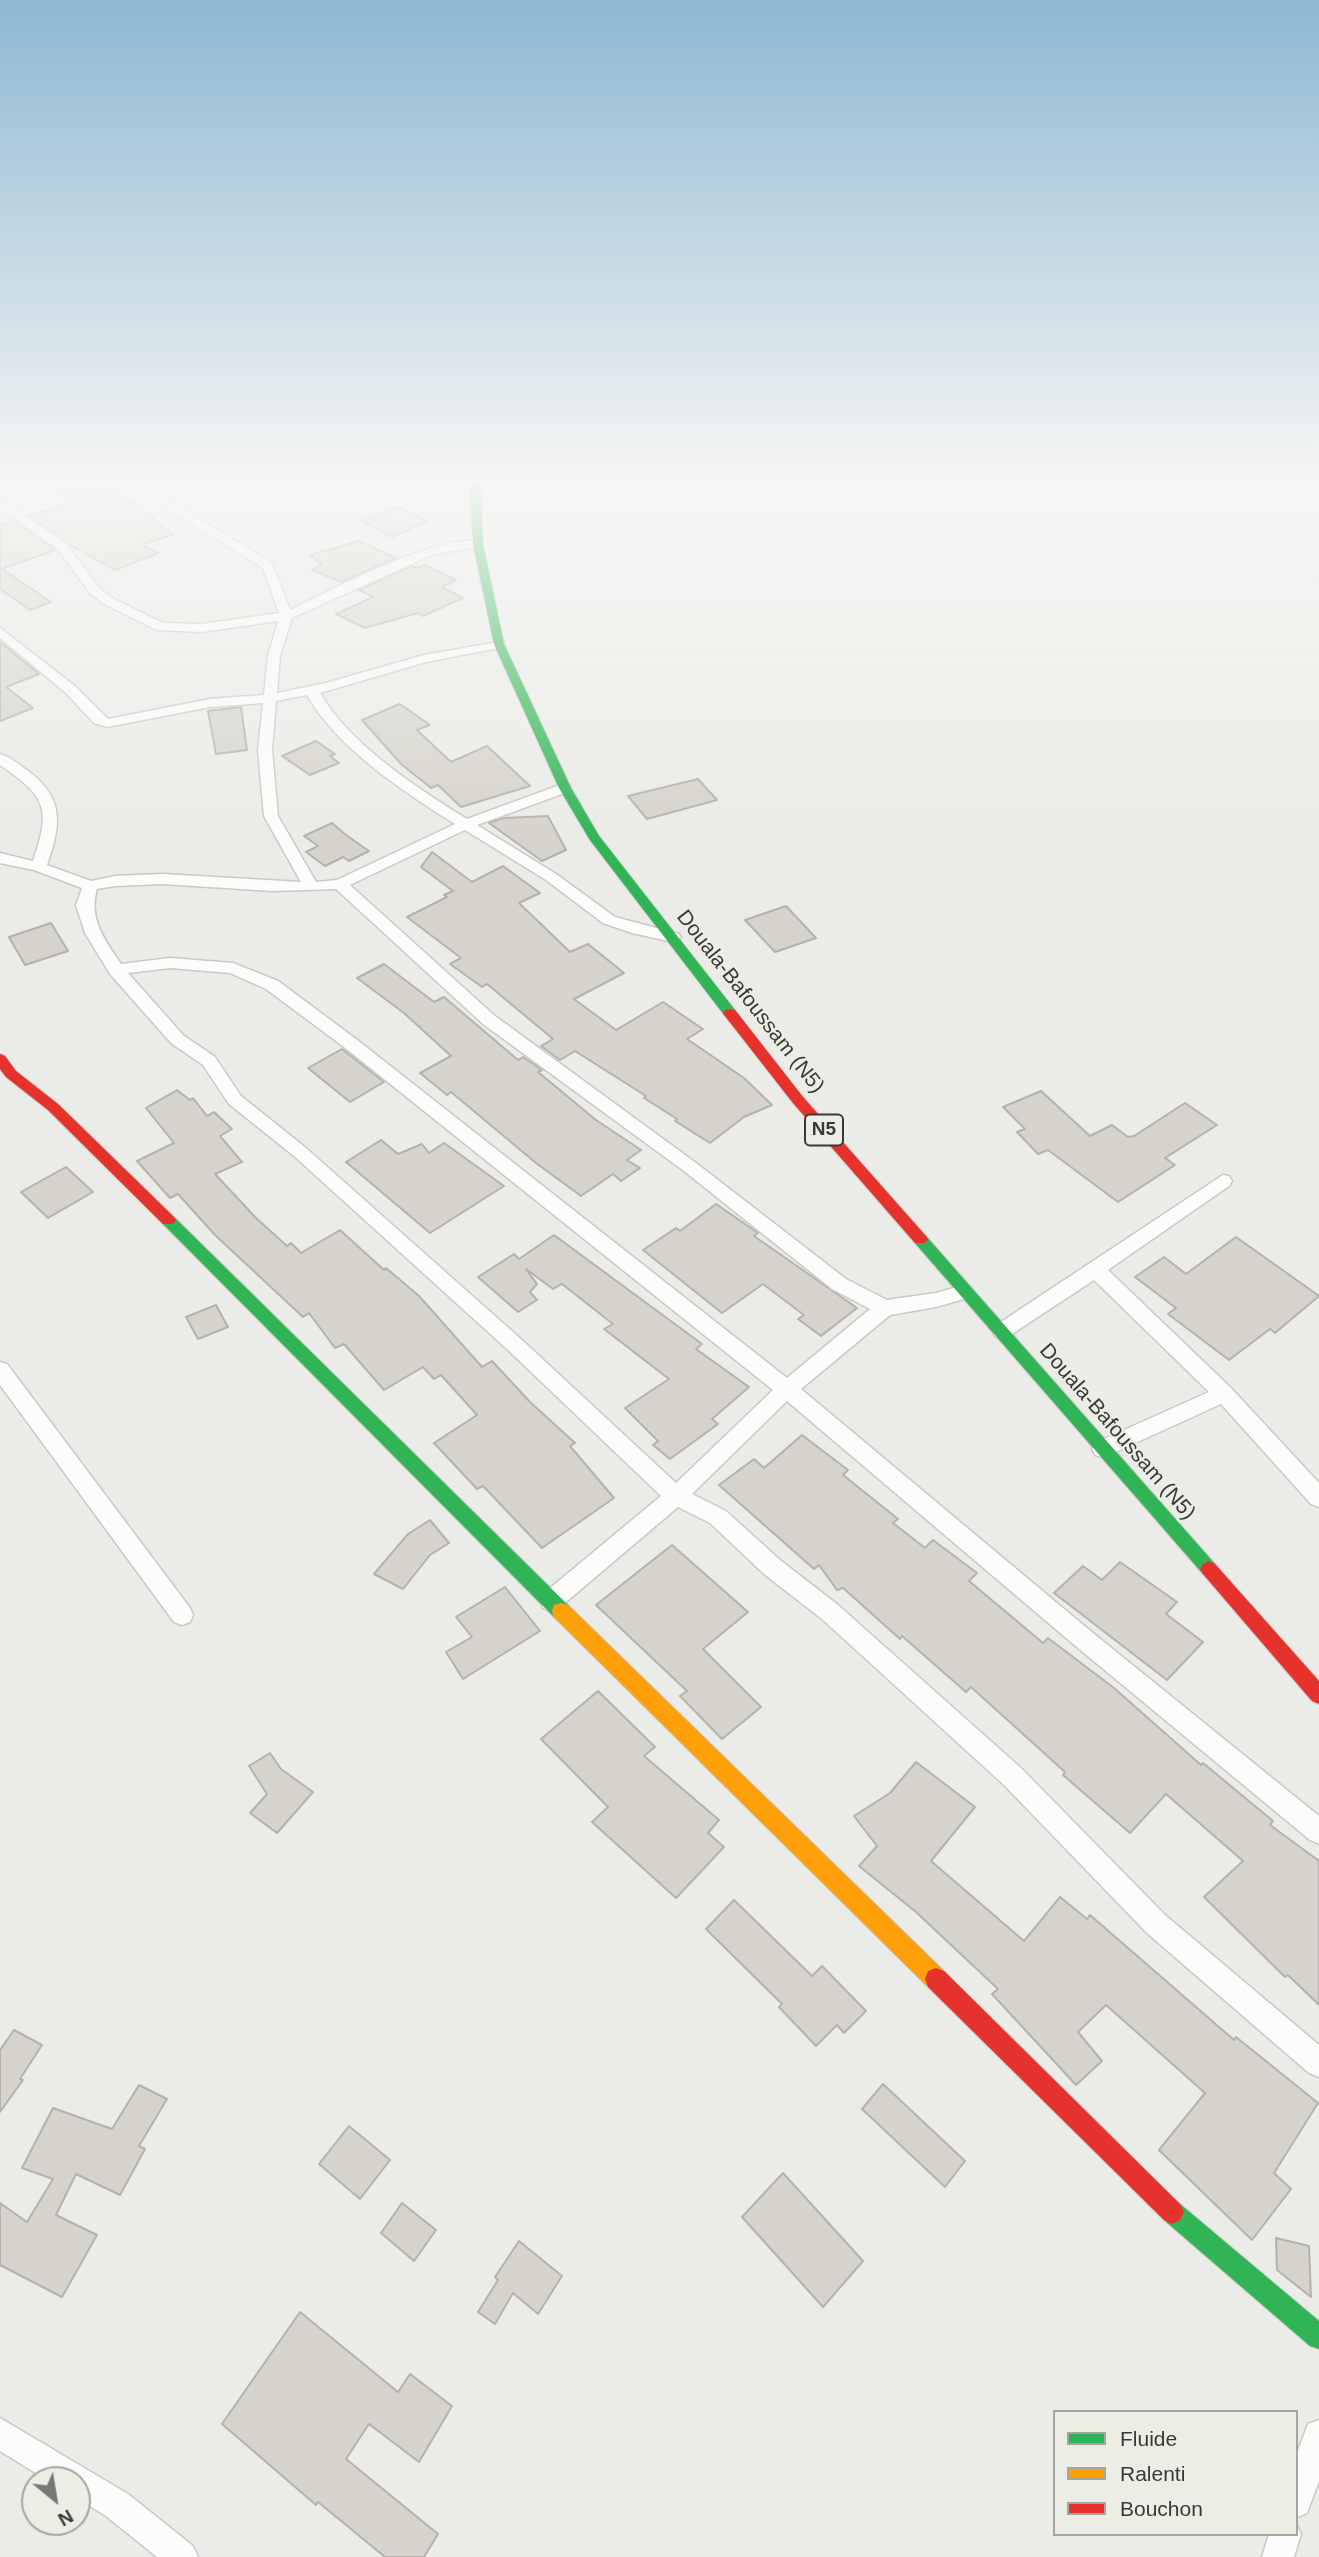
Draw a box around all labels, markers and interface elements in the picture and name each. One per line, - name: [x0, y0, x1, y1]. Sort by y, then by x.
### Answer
- street label: Douala-Bafoussam (N5): [671, 905, 829, 1099]
- road number: N5: [805, 1114, 843, 1146]
- street label: Douala-Bafoussam (N5): [1034, 1339, 1200, 1525]
- legend: [1053, 2410, 1298, 2536]
- text: Fluide: [1120, 2427, 1177, 2450]
- text: Ralenti: [1120, 2462, 1185, 2485]
- north arrow: [21, 2466, 91, 2536]
- text: Bouchon: [1120, 2497, 1203, 2520]
- text: N: [55, 2505, 77, 2530]

